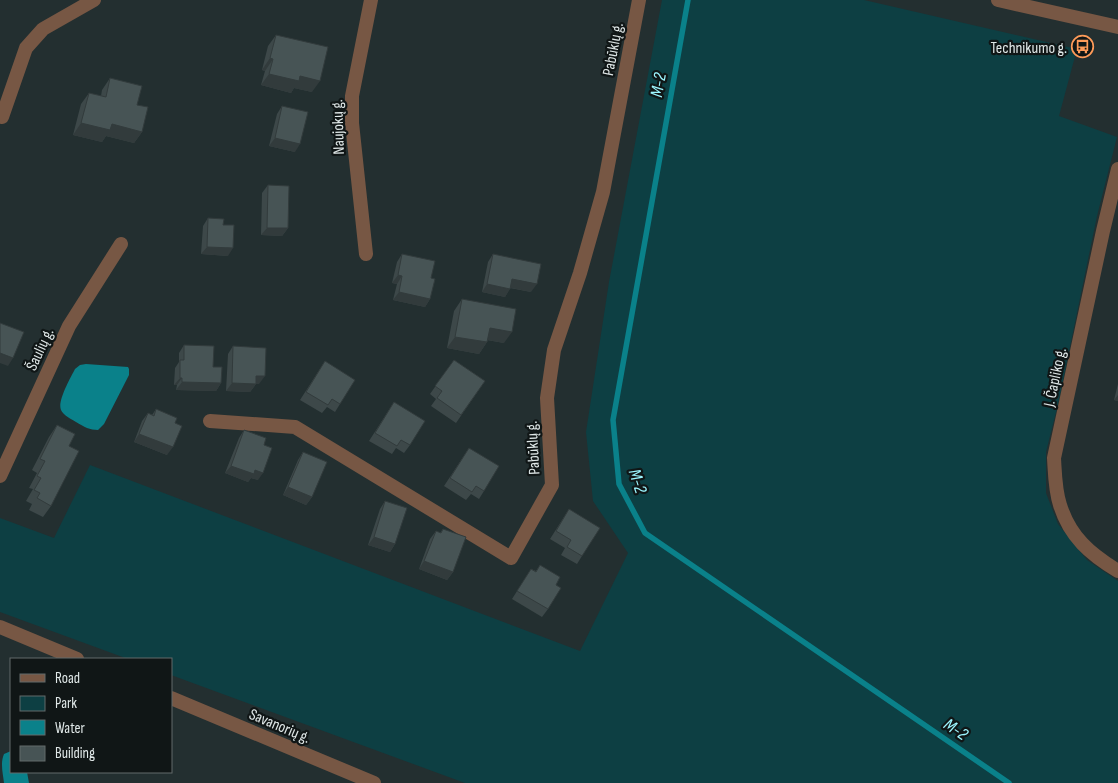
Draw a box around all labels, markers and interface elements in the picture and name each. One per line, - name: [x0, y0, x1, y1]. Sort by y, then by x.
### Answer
- street label: Pabūklų g.: [599, 21, 628, 77]
- bus stop icon: Technikumo g.: [1071, 35, 1095, 59]
- place label: Technikumo g.: [990, 39, 1067, 58]
- water label: M-2: [646, 71, 671, 99]
- street label: Naujokų g.: [328, 99, 349, 155]
- street label: Šaulių g.: [22, 325, 58, 374]
- street label: J. Čapliko g.: [1040, 346, 1071, 409]
- street label: Pabūklų g.: [523, 421, 544, 475]
- water label: M-2: [624, 466, 651, 497]
- legend: [10, 658, 172, 773]
- text: Road: [55, 669, 80, 688]
- text: Park: [55, 694, 77, 713]
- street label: Savanorių g.: [246, 705, 313, 748]
- water label: M-2: [940, 714, 972, 745]
- text: Water: [55, 719, 86, 738]
- text: Building: [55, 744, 95, 763]

